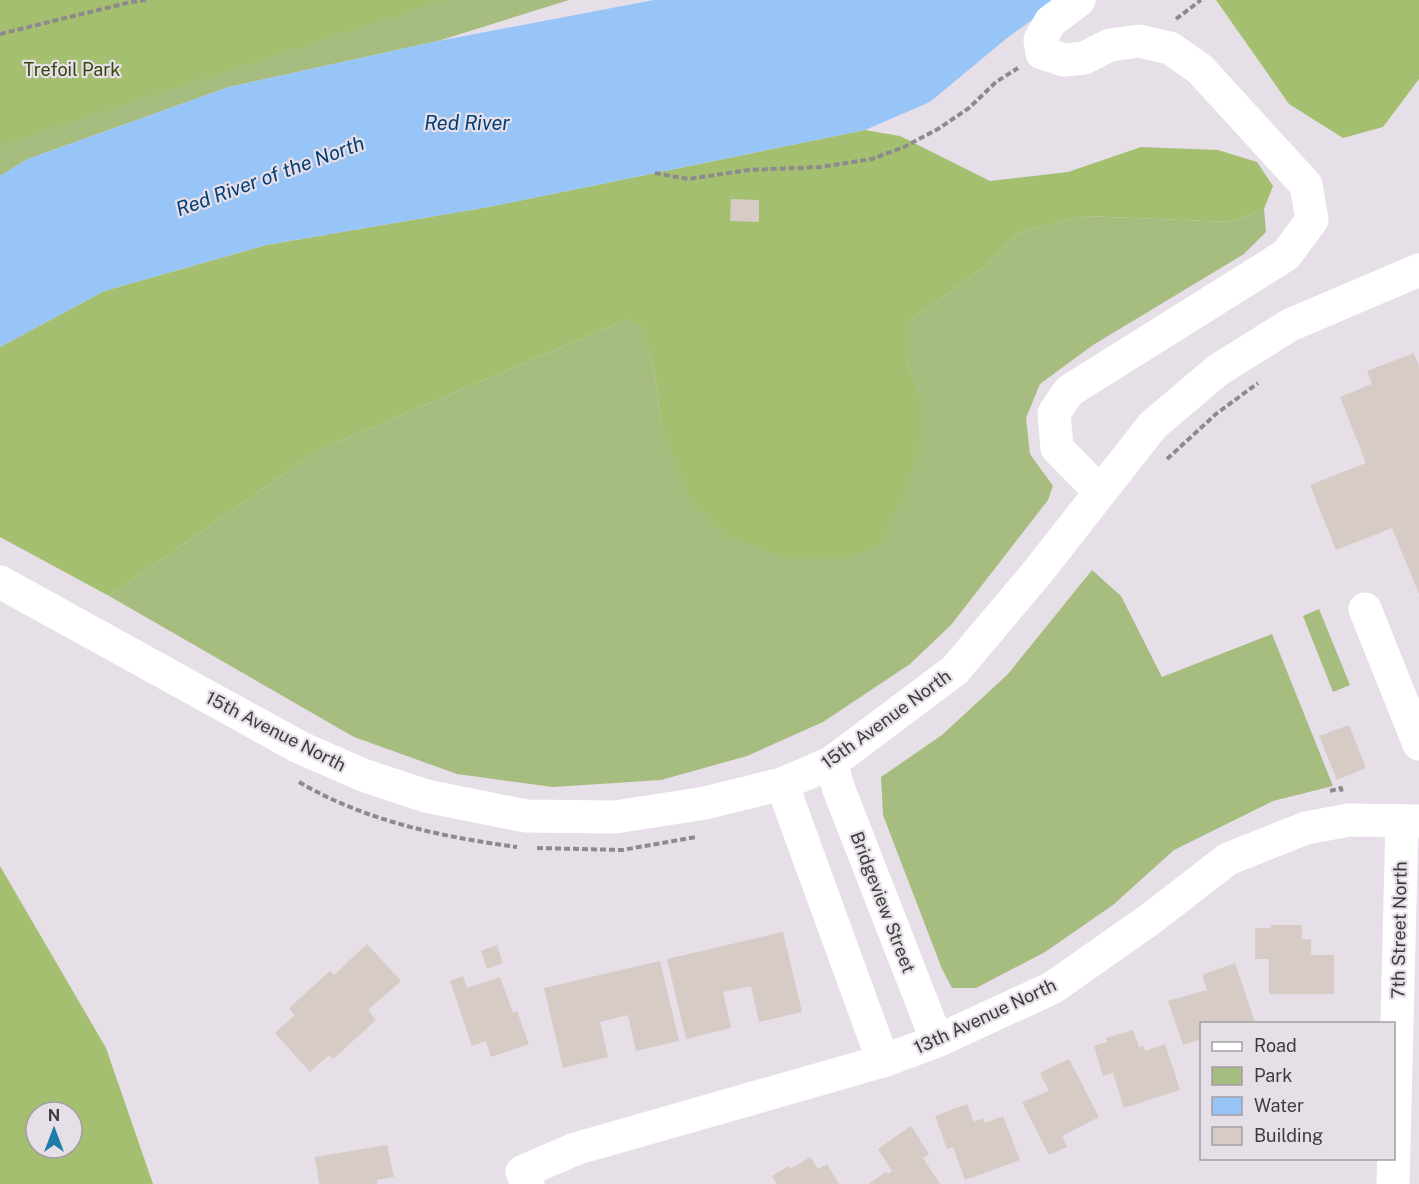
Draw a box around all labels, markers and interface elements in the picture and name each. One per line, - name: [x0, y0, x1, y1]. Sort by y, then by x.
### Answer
- park label: Trefoil Park: [24, 59, 120, 80]
- water label: Red River: [424, 111, 510, 135]
- water label: Red River of the North: [172, 131, 368, 221]
- street label: 15th Avenue North: [817, 665, 955, 773]
- street label: 15th Avenue North: [202, 687, 350, 775]
- street label: Bridgeview Street: [846, 828, 920, 976]
- street label: 7th Street North: [1387, 861, 1411, 999]
- street label: 13th Avenue North: [911, 974, 1059, 1058]
- legend: [1200, 1022, 1395, 1160]
- text: Road: [1254, 1035, 1297, 1056]
- text: Park: [1254, 1065, 1292, 1086]
- text: Water: [1254, 1095, 1304, 1116]
- north arrow: [24, 1100, 84, 1160]
- text: N: [48, 1106, 60, 1125]
- text: Building: [1254, 1125, 1323, 1146]

